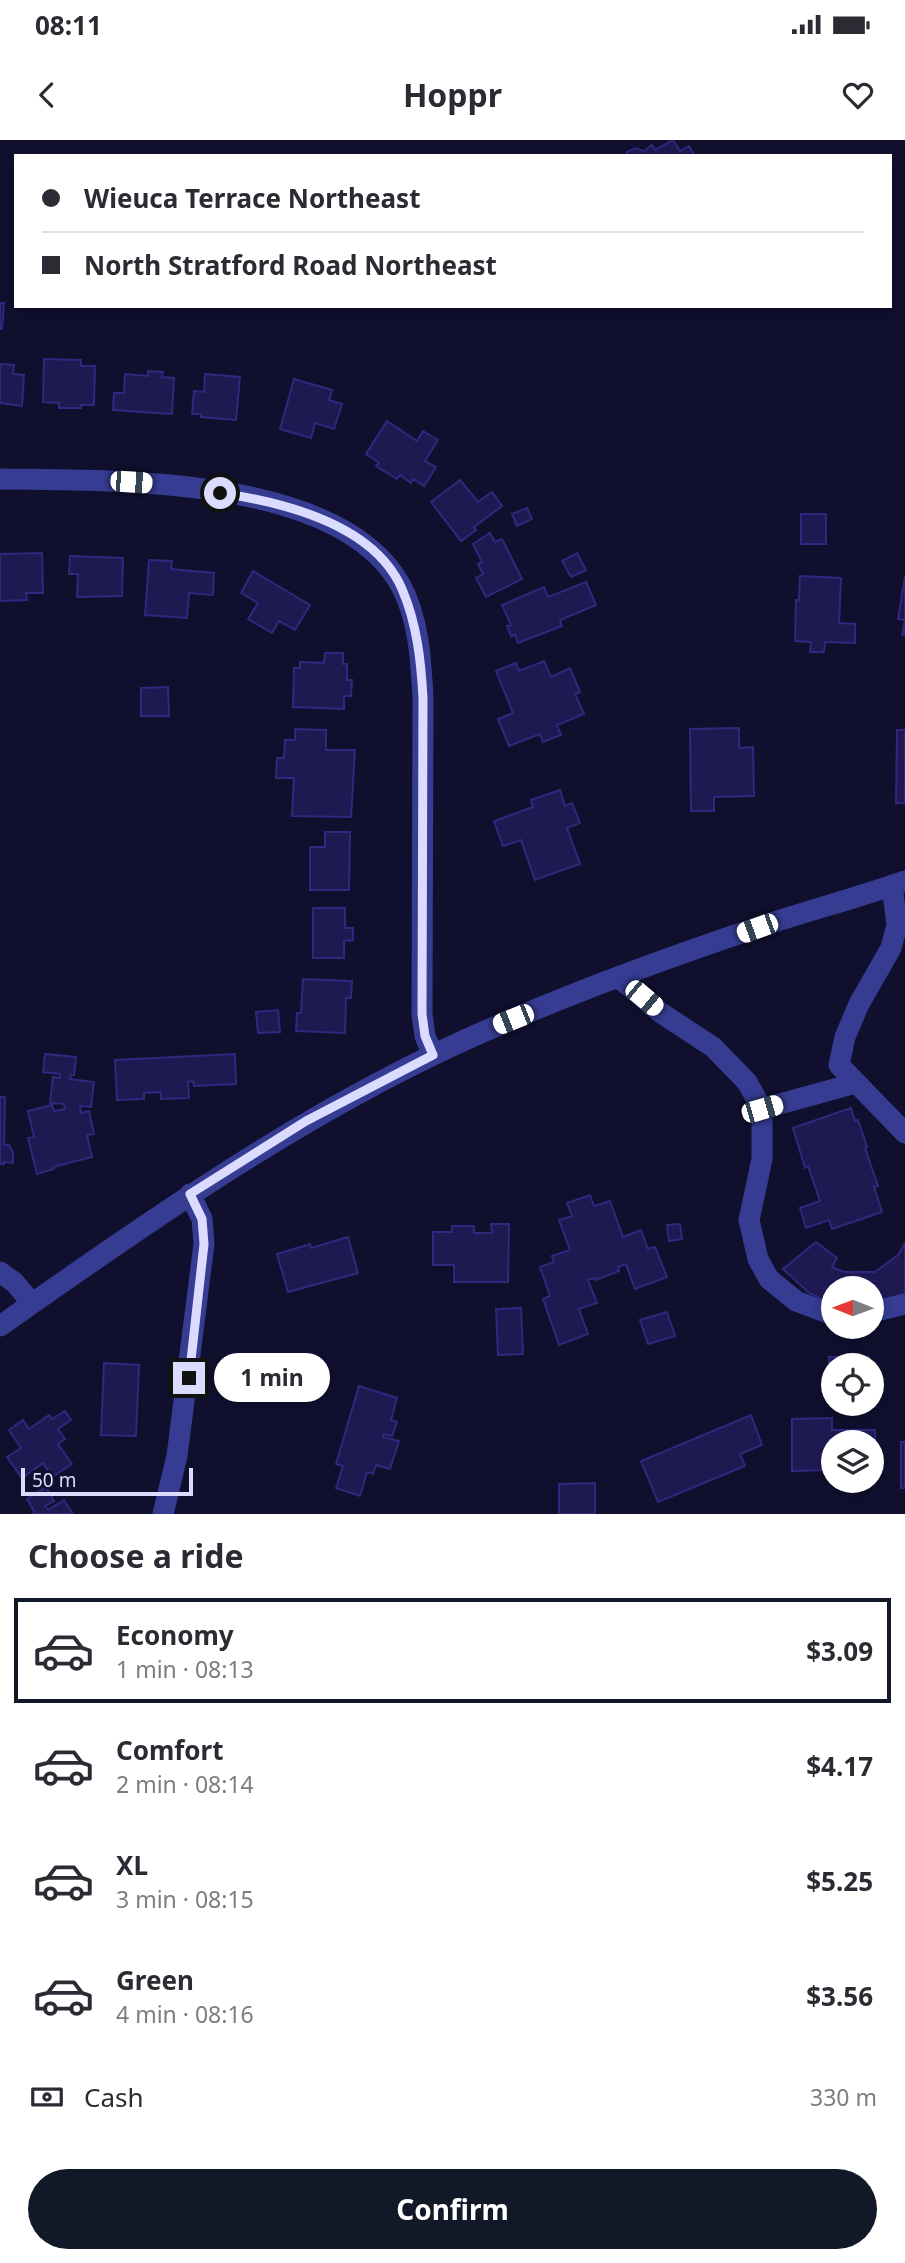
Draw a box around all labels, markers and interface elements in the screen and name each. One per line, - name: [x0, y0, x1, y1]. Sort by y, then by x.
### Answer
- text: 08:11: [35, 7, 102, 43]
- text: Hoppr: [403, 73, 502, 116]
- icon: back: [28, 76, 66, 114]
- icon: heart: [839, 76, 877, 114]
- text: Wieuca Terrace Northeast: [84, 180, 420, 216]
- text: North Stratford Road Northeast: [84, 247, 497, 283]
- car: [110, 470, 153, 494]
- route start: [204, 477, 236, 509]
- car: [734, 911, 781, 945]
- car: [622, 976, 667, 1020]
- car: [490, 1001, 537, 1037]
- car: [739, 1093, 786, 1125]
- north arrow: [821, 1276, 884, 1339]
- map controls: [821, 1276, 884, 1493]
- button: locate: [821, 1353, 884, 1416]
- callout: 1 min: [214, 1354, 329, 1402]
- text: 1 min: [240, 1361, 304, 1393]
- route end: [173, 1362, 205, 1394]
- button: layers: [821, 1430, 884, 1493]
- scale bar: [21, 1465, 192, 1497]
- text: 50 m: [32, 1467, 76, 1493]
- text: Choose a ride: [28, 1534, 244, 1577]
- text: Economy: [116, 1617, 234, 1653]
- icon: car: [32, 1619, 95, 1682]
- text: $3.09: [806, 1633, 873, 1669]
- text: 1 min · 08:13: [116, 1653, 254, 1685]
- text: Comfort: [116, 1732, 224, 1768]
- icon: car: [32, 1734, 95, 1797]
- text: $4.17: [806, 1748, 873, 1784]
- text: 2 min · 08:14: [116, 1768, 254, 1800]
- text: XL: [116, 1847, 148, 1883]
- icon: car: [32, 1849, 95, 1912]
- text: $5.25: [806, 1863, 873, 1899]
- text: 3 min · 08:15: [116, 1883, 254, 1915]
- text: Green: [116, 1962, 194, 1998]
- icon: car: [32, 1964, 95, 2027]
- text: $3.56: [806, 1978, 873, 2014]
- text: 4 min · 08:16: [116, 1998, 254, 2030]
- icon: cash: [28, 2078, 66, 2116]
- text: Cash: [84, 2079, 144, 2115]
- text: 330 m: [810, 2081, 877, 2113]
- button: Confirm: [28, 2169, 877, 2249]

